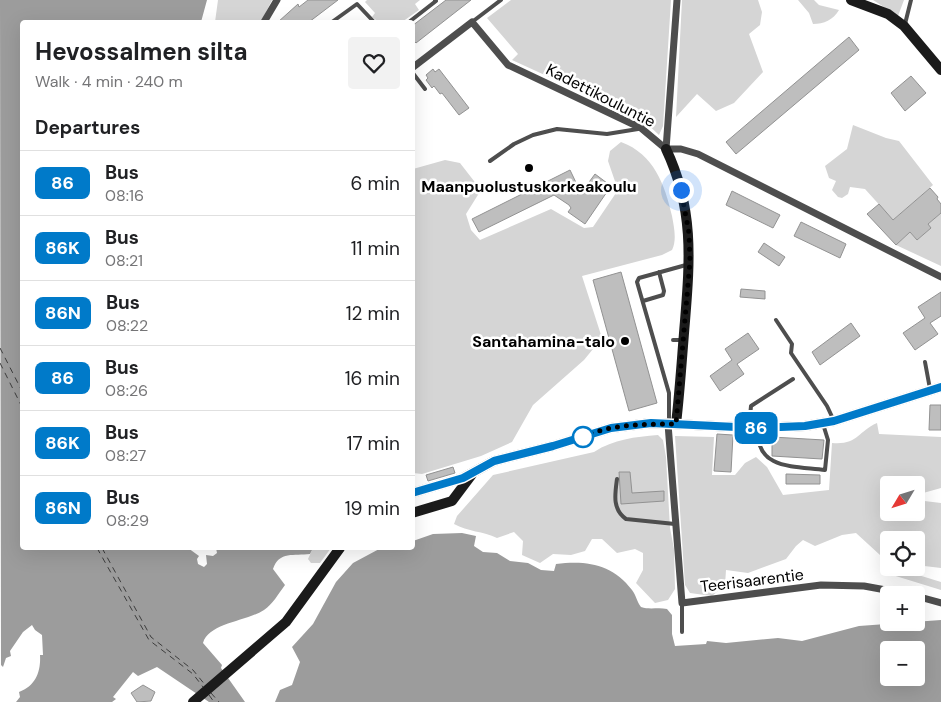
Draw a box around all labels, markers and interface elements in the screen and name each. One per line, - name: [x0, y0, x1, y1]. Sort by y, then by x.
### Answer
- text: Hevossalmen silta: [35, 36, 247, 67]
- button: heart: [348, 37, 400, 89]
- street label: Kadettikouluntie: [542, 59, 659, 132]
- text: Walk · 4 min · 240 m: [35, 71, 183, 92]
- text: Departures: [35, 115, 140, 140]
- text: Bus: [105, 160, 139, 185]
- marker: Maanpuolustuskorkeakoulu: [523, 162, 535, 174]
- text: 86: [51, 171, 74, 195]
- text: 6 min: [351, 171, 400, 196]
- place label: Maanpuolustuskorkeakoulu: [421, 176, 637, 197]
- your location: [669, 178, 694, 203]
- text: 08:16: [105, 185, 144, 206]
- text: Bus: [105, 225, 139, 250]
- text: 86K: [45, 236, 80, 260]
- text: 11 min: [351, 236, 400, 261]
- text: 08:21: [105, 250, 143, 271]
- text: Bus: [106, 290, 140, 315]
- text: 86N: [45, 301, 81, 325]
- text: 12 min: [346, 301, 400, 326]
- text: 08:22: [106, 315, 148, 336]
- place label: Santahamina-talo: [472, 331, 615, 352]
- marker: Santahamina-talo: [619, 335, 631, 347]
- text: Bus: [105, 355, 139, 380]
- text: 86: [51, 366, 74, 390]
- text: 16 min: [345, 366, 400, 391]
- text: 08:26: [105, 380, 148, 401]
- line badge: 86: [734, 412, 778, 444]
- text: 86: [745, 416, 767, 440]
- text: Bus: [105, 420, 139, 445]
- unlabelled marker: [572, 426, 594, 448]
- text: 86K: [45, 431, 80, 455]
- text: 17 min: [346, 431, 400, 456]
- text: 08:27: [105, 445, 146, 466]
- north arrow: [880, 476, 925, 521]
- map controls: [880, 476, 925, 686]
- text: Bus: [106, 485, 140, 510]
- text: 86N: [45, 496, 81, 520]
- text: 19 min: [345, 496, 400, 521]
- text: 08:29: [106, 510, 149, 531]
- button: locate: [880, 531, 925, 576]
- street label: Teerisaarentie: [699, 564, 805, 597]
- button: +: [880, 586, 925, 631]
- button: −: [880, 641, 925, 686]

